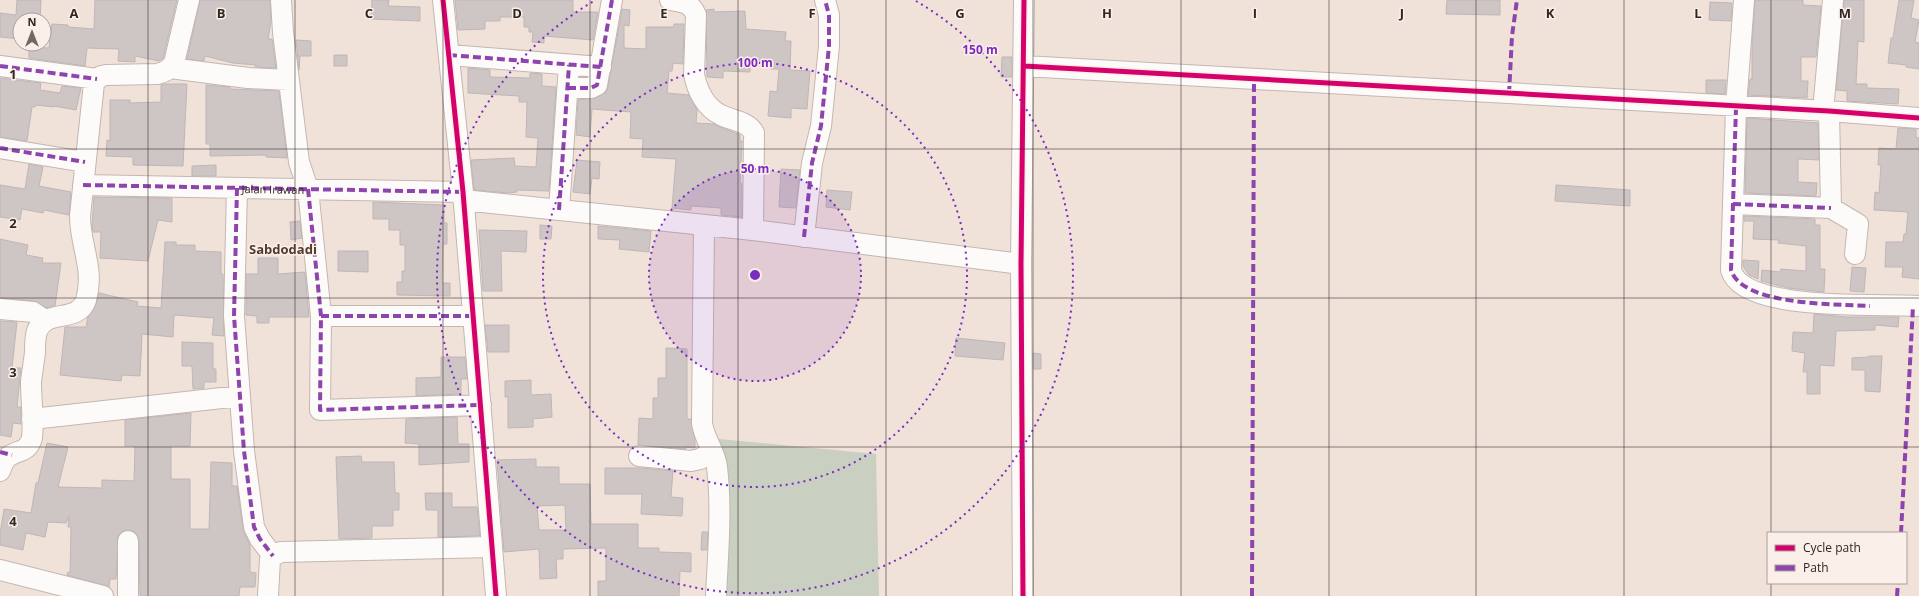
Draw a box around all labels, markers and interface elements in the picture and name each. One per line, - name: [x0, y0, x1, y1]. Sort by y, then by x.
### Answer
- text: A: [70, 4, 79, 22]
- text: B: [217, 4, 226, 22]
- text: C: [365, 4, 373, 22]
- text: D: [512, 4, 522, 22]
- text: E: [660, 4, 668, 22]
- text: F: [808, 4, 816, 22]
- text: G: [955, 4, 965, 22]
- text: H: [1102, 4, 1112, 22]
- text: I: [1253, 4, 1257, 22]
- text: J: [1399, 4, 1404, 22]
- text: K: [1546, 4, 1555, 22]
- text: L: [1694, 4, 1702, 22]
- text: M: [1839, 4, 1851, 22]
- north arrow: [12, 12, 52, 52]
- text: N: [28, 14, 36, 29]
- text: 150 m: [962, 41, 998, 58]
- text: 100 m: [737, 54, 773, 71]
- text: 1: [9, 65, 17, 83]
- text: 50 m: [741, 160, 769, 177]
- street label: Jalan Irawan: [240, 180, 304, 197]
- text: 2: [9, 214, 17, 232]
- district label: Sabdodadi: [249, 240, 317, 258]
- centre of rings: [748, 268, 762, 282]
- text: 3: [9, 363, 17, 381]
- text: 4: [9, 512, 17, 530]
- legend: [1767, 532, 1907, 584]
- text: Cycle path: [1803, 539, 1861, 556]
- text: Path: [1803, 559, 1829, 576]

